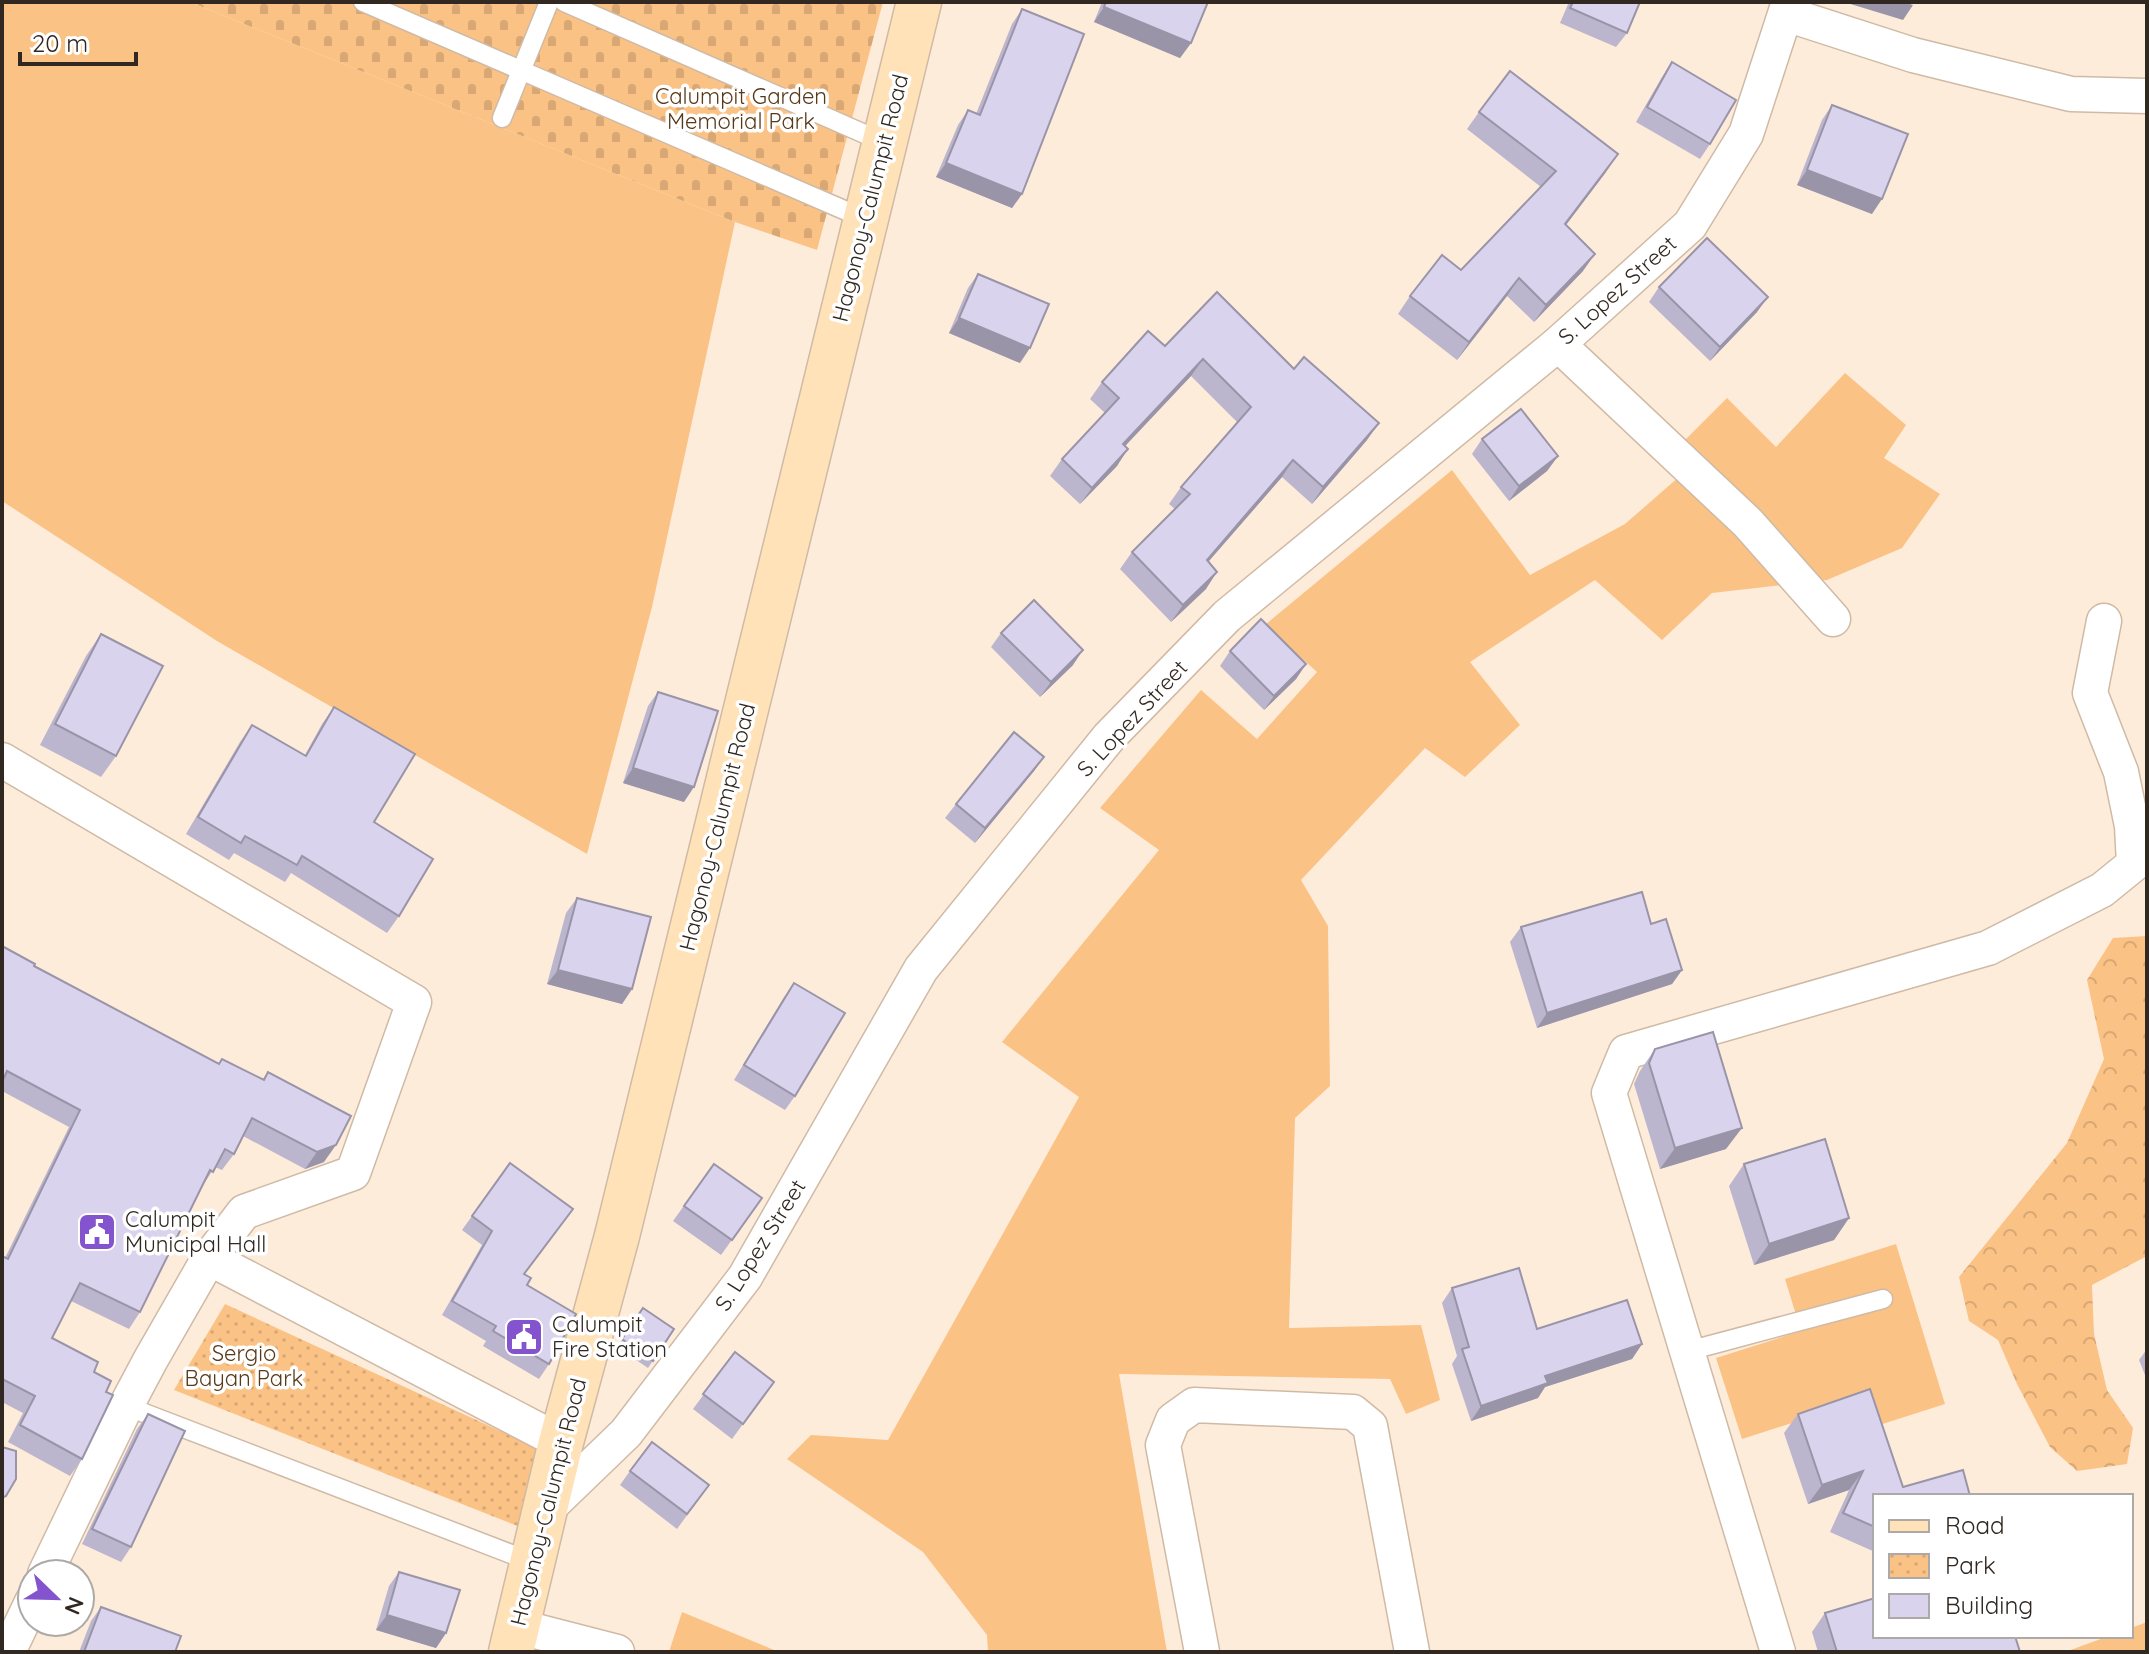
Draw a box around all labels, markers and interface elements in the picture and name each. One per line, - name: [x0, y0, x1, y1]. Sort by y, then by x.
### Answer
- scale bar: [20, 16, 136, 66]
- text: 20 m: [32, 28, 88, 58]
- street label: Hagonoy-Calumpit Road: [826, 71, 914, 325]
- park label: Calumpit Garden Memorial Park: [655, 82, 827, 135]
- street label: S. Lopez Street: [1552, 229, 1682, 351]
- street label: S. Lopez Street: [1071, 654, 1193, 782]
- street label: Hagonoy-Calumpit Road: [673, 700, 761, 954]
- street label: S. Lopez Street: [708, 1174, 812, 1316]
- place label: Calumpit Municipal Hall: [125, 1205, 266, 1258]
- public building icon: Calumpit Municipal Hall: [76, 1211, 118, 1253]
- place label: Calumpit Fire Station: [552, 1310, 667, 1363]
- public building icon: Calumpit Fire Station: [503, 1316, 545, 1358]
- park label: Sergio Bayan Park: [185, 1339, 303, 1392]
- street label: Hagonoy-Calumpit Road: [504, 1375, 592, 1629]
- legend: [1873, 1494, 2133, 1638]
- text: Road: [1945, 1510, 2005, 1540]
- text: Park: [1945, 1550, 1996, 1580]
- north arrow: [16, 1558, 96, 1638]
- text: Building: [1945, 1590, 2033, 1620]
- text: N: [58, 1593, 90, 1619]

